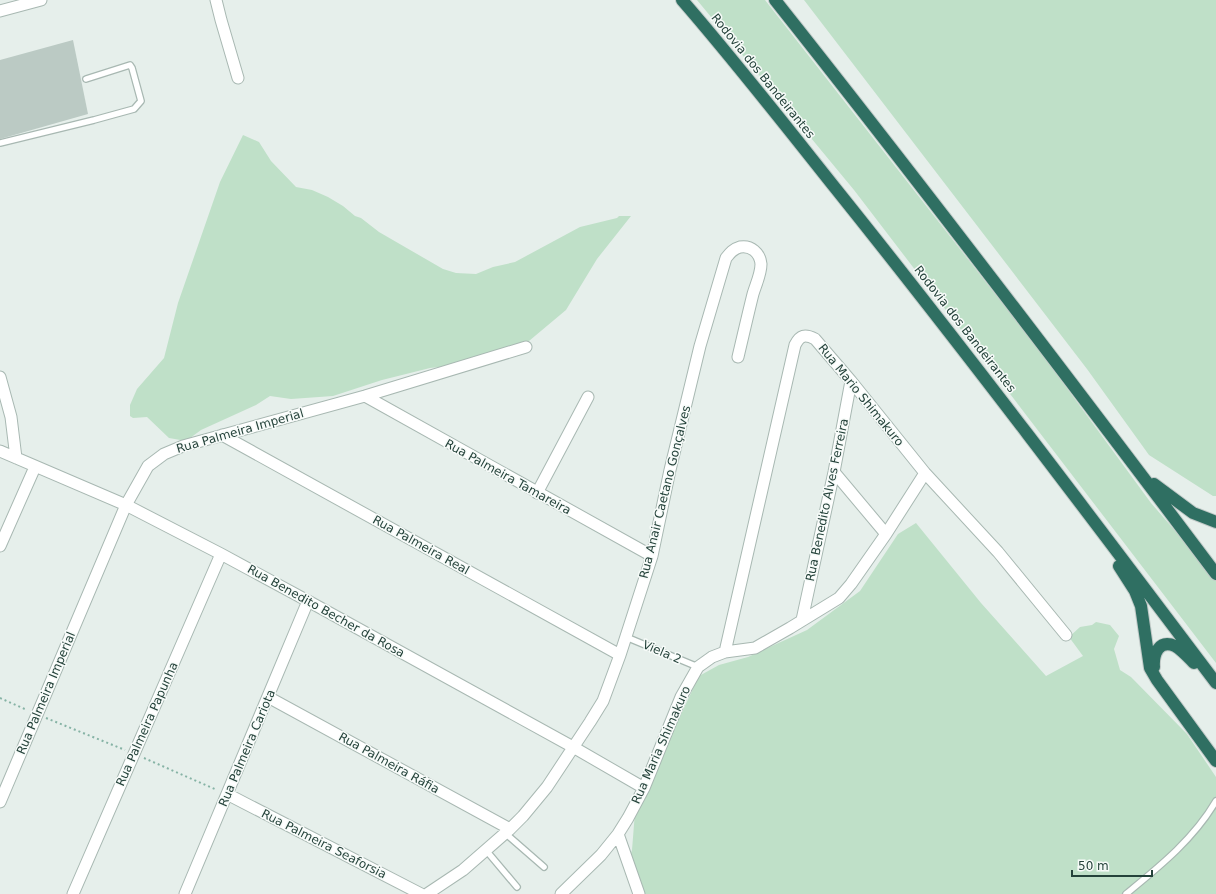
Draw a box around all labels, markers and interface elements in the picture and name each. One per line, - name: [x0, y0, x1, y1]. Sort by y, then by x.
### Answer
- street label: Rodovia dos Bandeirantes: [708, 11, 818, 141]
- street label: Rodovia dos Bandeirantes: [911, 263, 1019, 395]
- street label: Rua Mario Shimakuro: [815, 341, 907, 449]
- street label: Rua Anair Caetano Gonçalves: [637, 404, 693, 580]
- street label: Rua Palmeira Imperial: [175, 406, 305, 456]
- street label: Rua Benedito Alves Ferreira: [803, 417, 851, 583]
- street label: Rua Palmeira Tamareira: [443, 436, 573, 518]
- street label: Rua Palmeira Real: [370, 513, 472, 577]
- street label: Rua Benedito Becher da Rosa: [245, 562, 407, 660]
- street label: Rua Palmeira Imperial: [14, 630, 78, 756]
- street label: Viela 2: [640, 638, 684, 666]
- street label: Rua Palmeira Papunha: [113, 660, 181, 788]
- street label: Rua Maria Shimakuro: [629, 684, 693, 806]
- street label: Rua Palmeira Cariota: [216, 687, 278, 809]
- street label: Rua Palmeira Ráfia: [336, 730, 442, 796]
- street label: Rua Palmeira Seaforsia: [259, 806, 389, 882]
- scale bar: [1072, 852, 1152, 878]
- text: 50 m: [1078, 859, 1109, 873]

